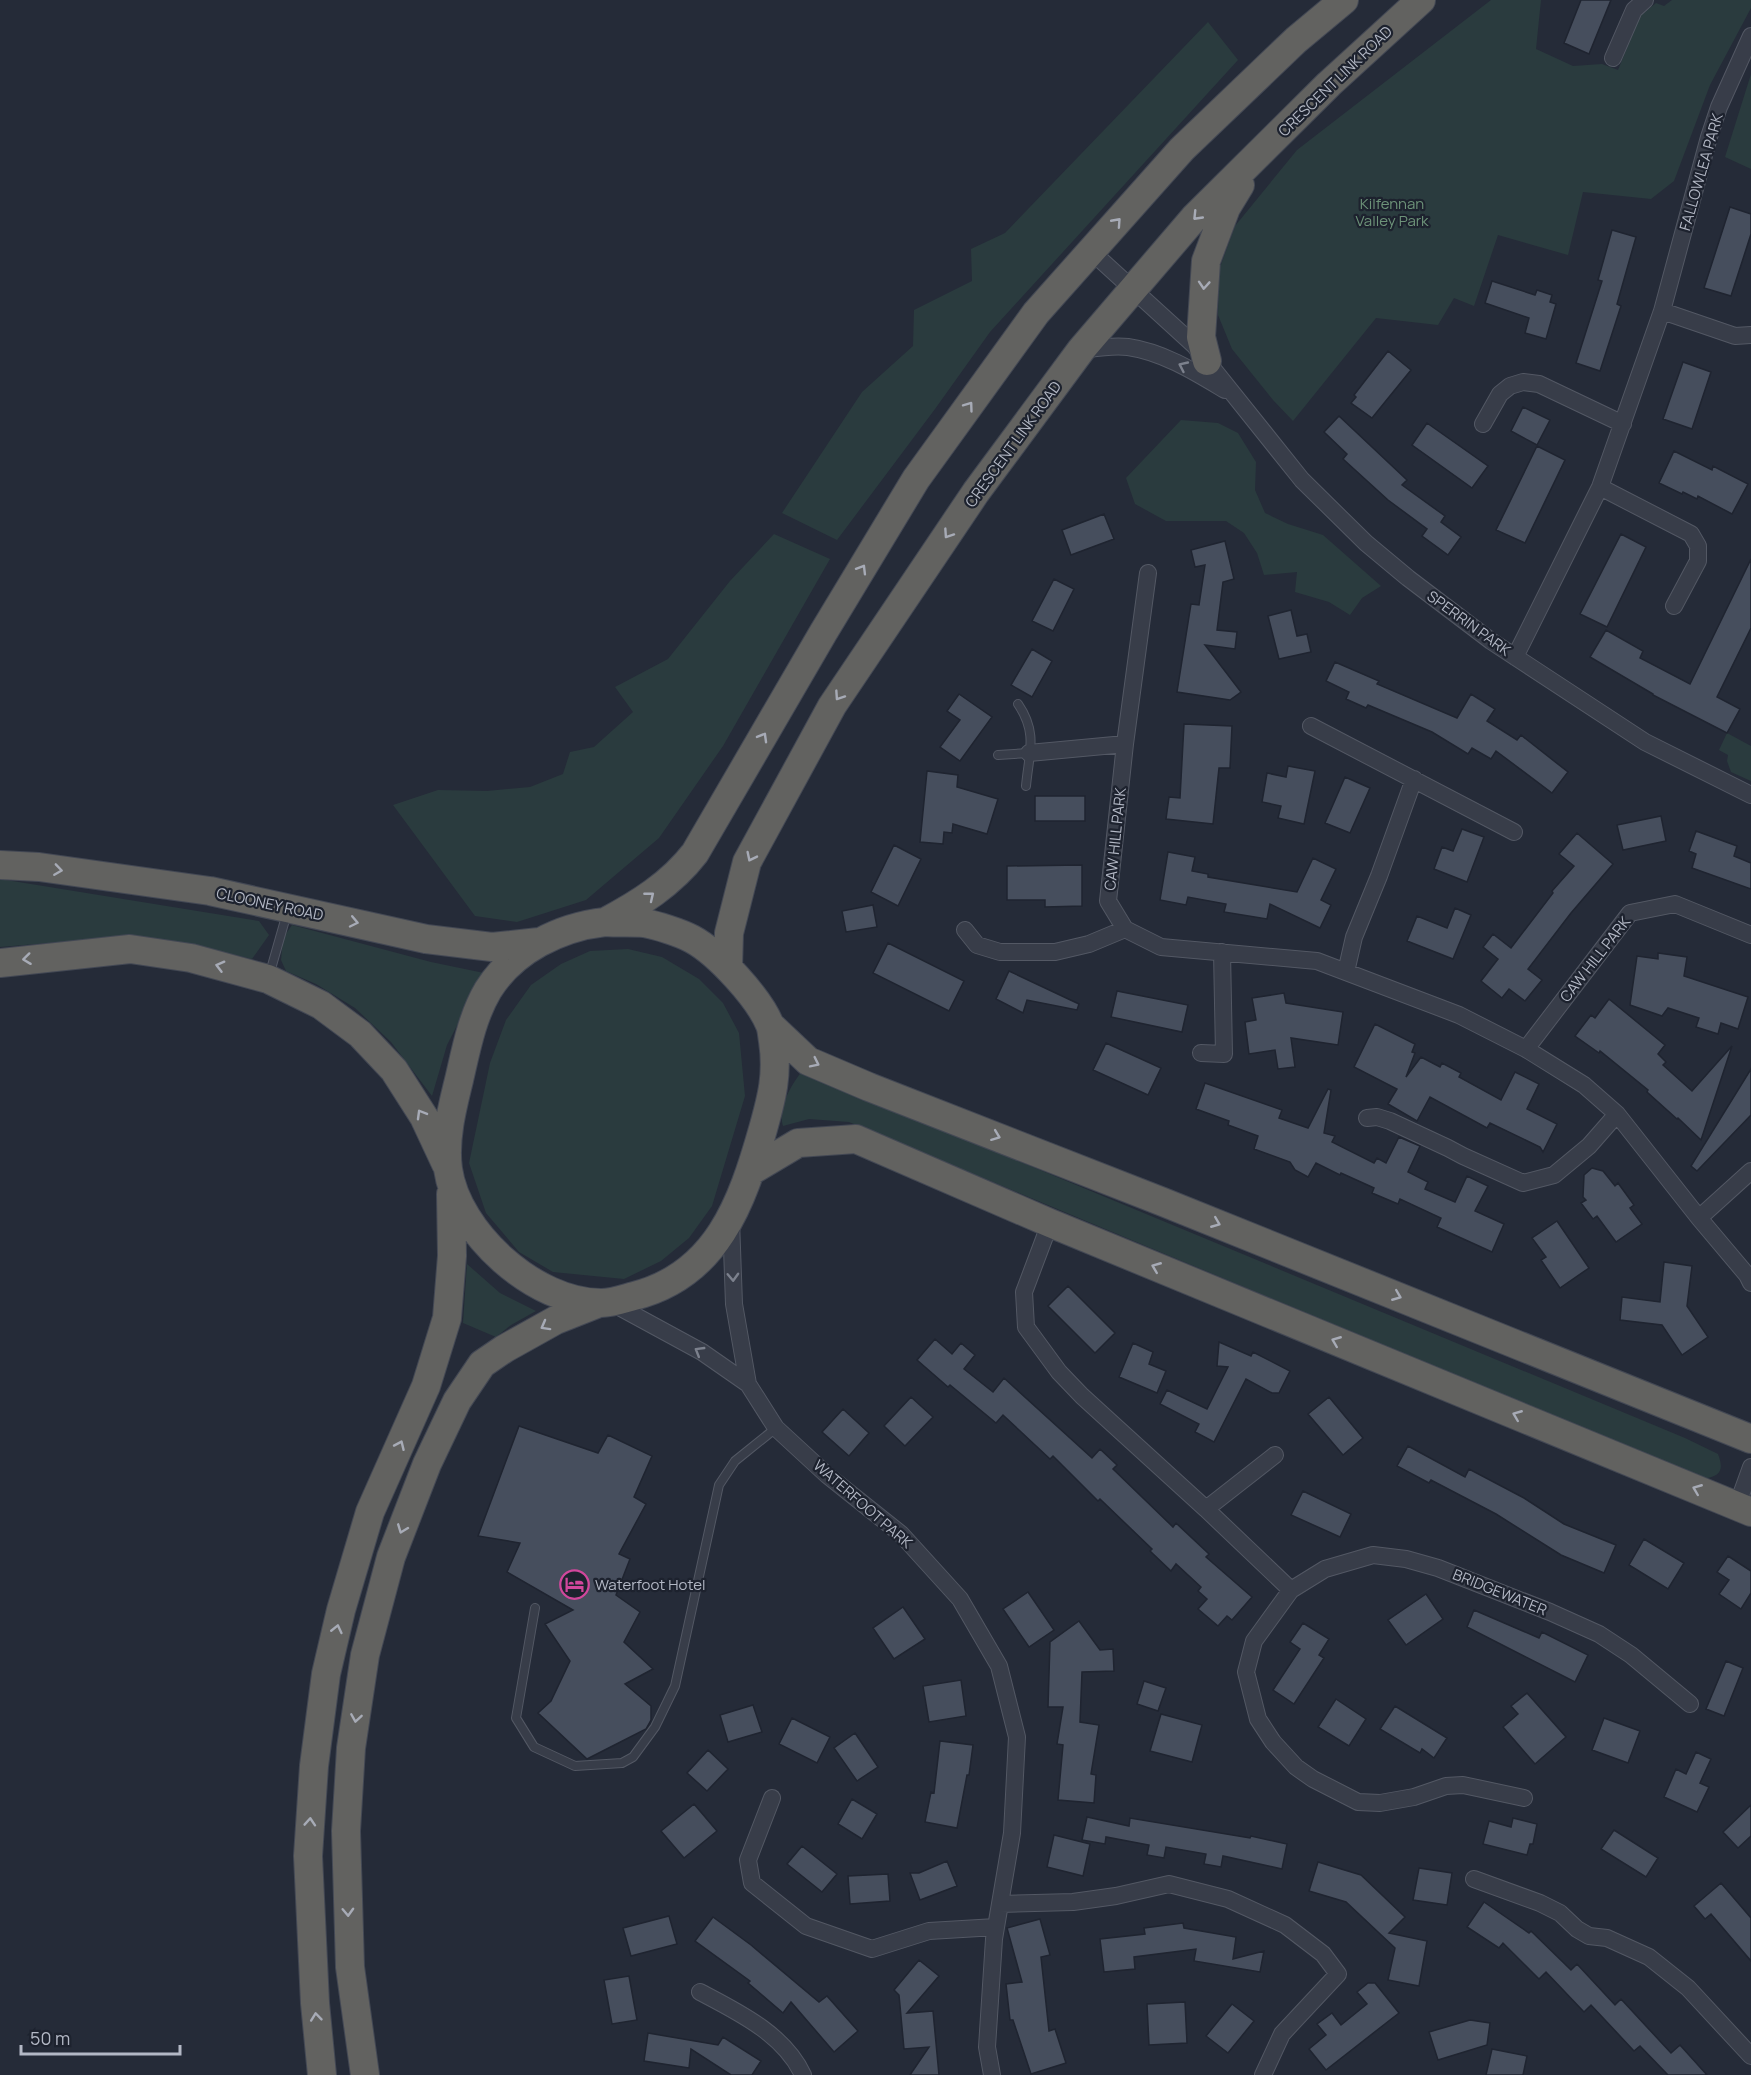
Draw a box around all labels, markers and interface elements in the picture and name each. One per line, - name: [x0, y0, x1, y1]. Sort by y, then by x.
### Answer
- street label: CRESCENT LINK ROAD: [1273, 21, 1397, 141]
- street label: FALLOWLEA PARK: [1674, 111, 1728, 233]
- park label: Kilfennan Valley Park: [1355, 193, 1429, 231]
- one-way arrow: [1194, 208, 1205, 219]
- one-way arrow: [1110, 218, 1121, 228]
- one-way arrow: [1198, 281, 1211, 290]
- one-way arrow: [1178, 361, 1189, 373]
- street label: CRESCENT LINK ROAD: [960, 377, 1066, 511]
- one-way arrow: [962, 402, 973, 413]
- one-way arrow: [944, 527, 955, 538]
- one-way arrow: [854, 565, 866, 575]
- street label: SPERRIN PARK: [1423, 585, 1515, 661]
- one-way arrow: [835, 689, 846, 700]
- one-way arrow: [756, 733, 767, 743]
- street label: CAW HILL PARK: [1099, 786, 1131, 892]
- one-way arrow: [746, 850, 758, 861]
- one-way arrow: [54, 863, 63, 875]
- street label: CLOONEY ROAD: [215, 882, 325, 926]
- one-way arrow: [644, 892, 655, 903]
- street label: CAW HILL PARK: [1555, 912, 1635, 1006]
- one-way arrow: [348, 915, 358, 928]
- one-way arrow: [23, 952, 32, 965]
- one-way arrow: [215, 961, 225, 974]
- one-way arrow: [809, 1056, 820, 1068]
- one-way arrow: [417, 1109, 428, 1120]
- one-way arrow: [990, 1129, 1001, 1142]
- one-way arrow: [1210, 1216, 1221, 1228]
- one-way arrow: [1151, 1262, 1162, 1274]
- one-way arrow: [727, 1273, 739, 1282]
- one-way arrow: [1391, 1289, 1402, 1301]
- one-way arrow: [541, 1319, 551, 1330]
- one-way arrow: [1332, 1336, 1343, 1348]
- one-way arrow: [695, 1347, 705, 1359]
- one-way arrow: [1512, 1410, 1523, 1422]
- one-way arrow: [393, 1441, 405, 1452]
- street label: WATERFOOT PARK: [809, 1455, 917, 1553]
- one-way arrow: [1692, 1484, 1703, 1496]
- one-way arrow: [397, 1523, 409, 1534]
- street label: BRIDGEWATER: [1450, 1564, 1550, 1620]
- hotel icon: Waterfoot Hotel: [558, 1568, 590, 1600]
- place label: Waterfoot Hotel: [595, 1574, 705, 1595]
- one-way arrow: [329, 1625, 342, 1635]
- one-way arrow: [350, 1713, 362, 1723]
- one-way arrow: [303, 1818, 316, 1827]
- one-way arrow: [342, 1908, 355, 1917]
- one-way arrow: [310, 2012, 323, 2021]
- scale bar: [21, 2018, 180, 2056]
- text: 50 m: [30, 2026, 70, 2050]

